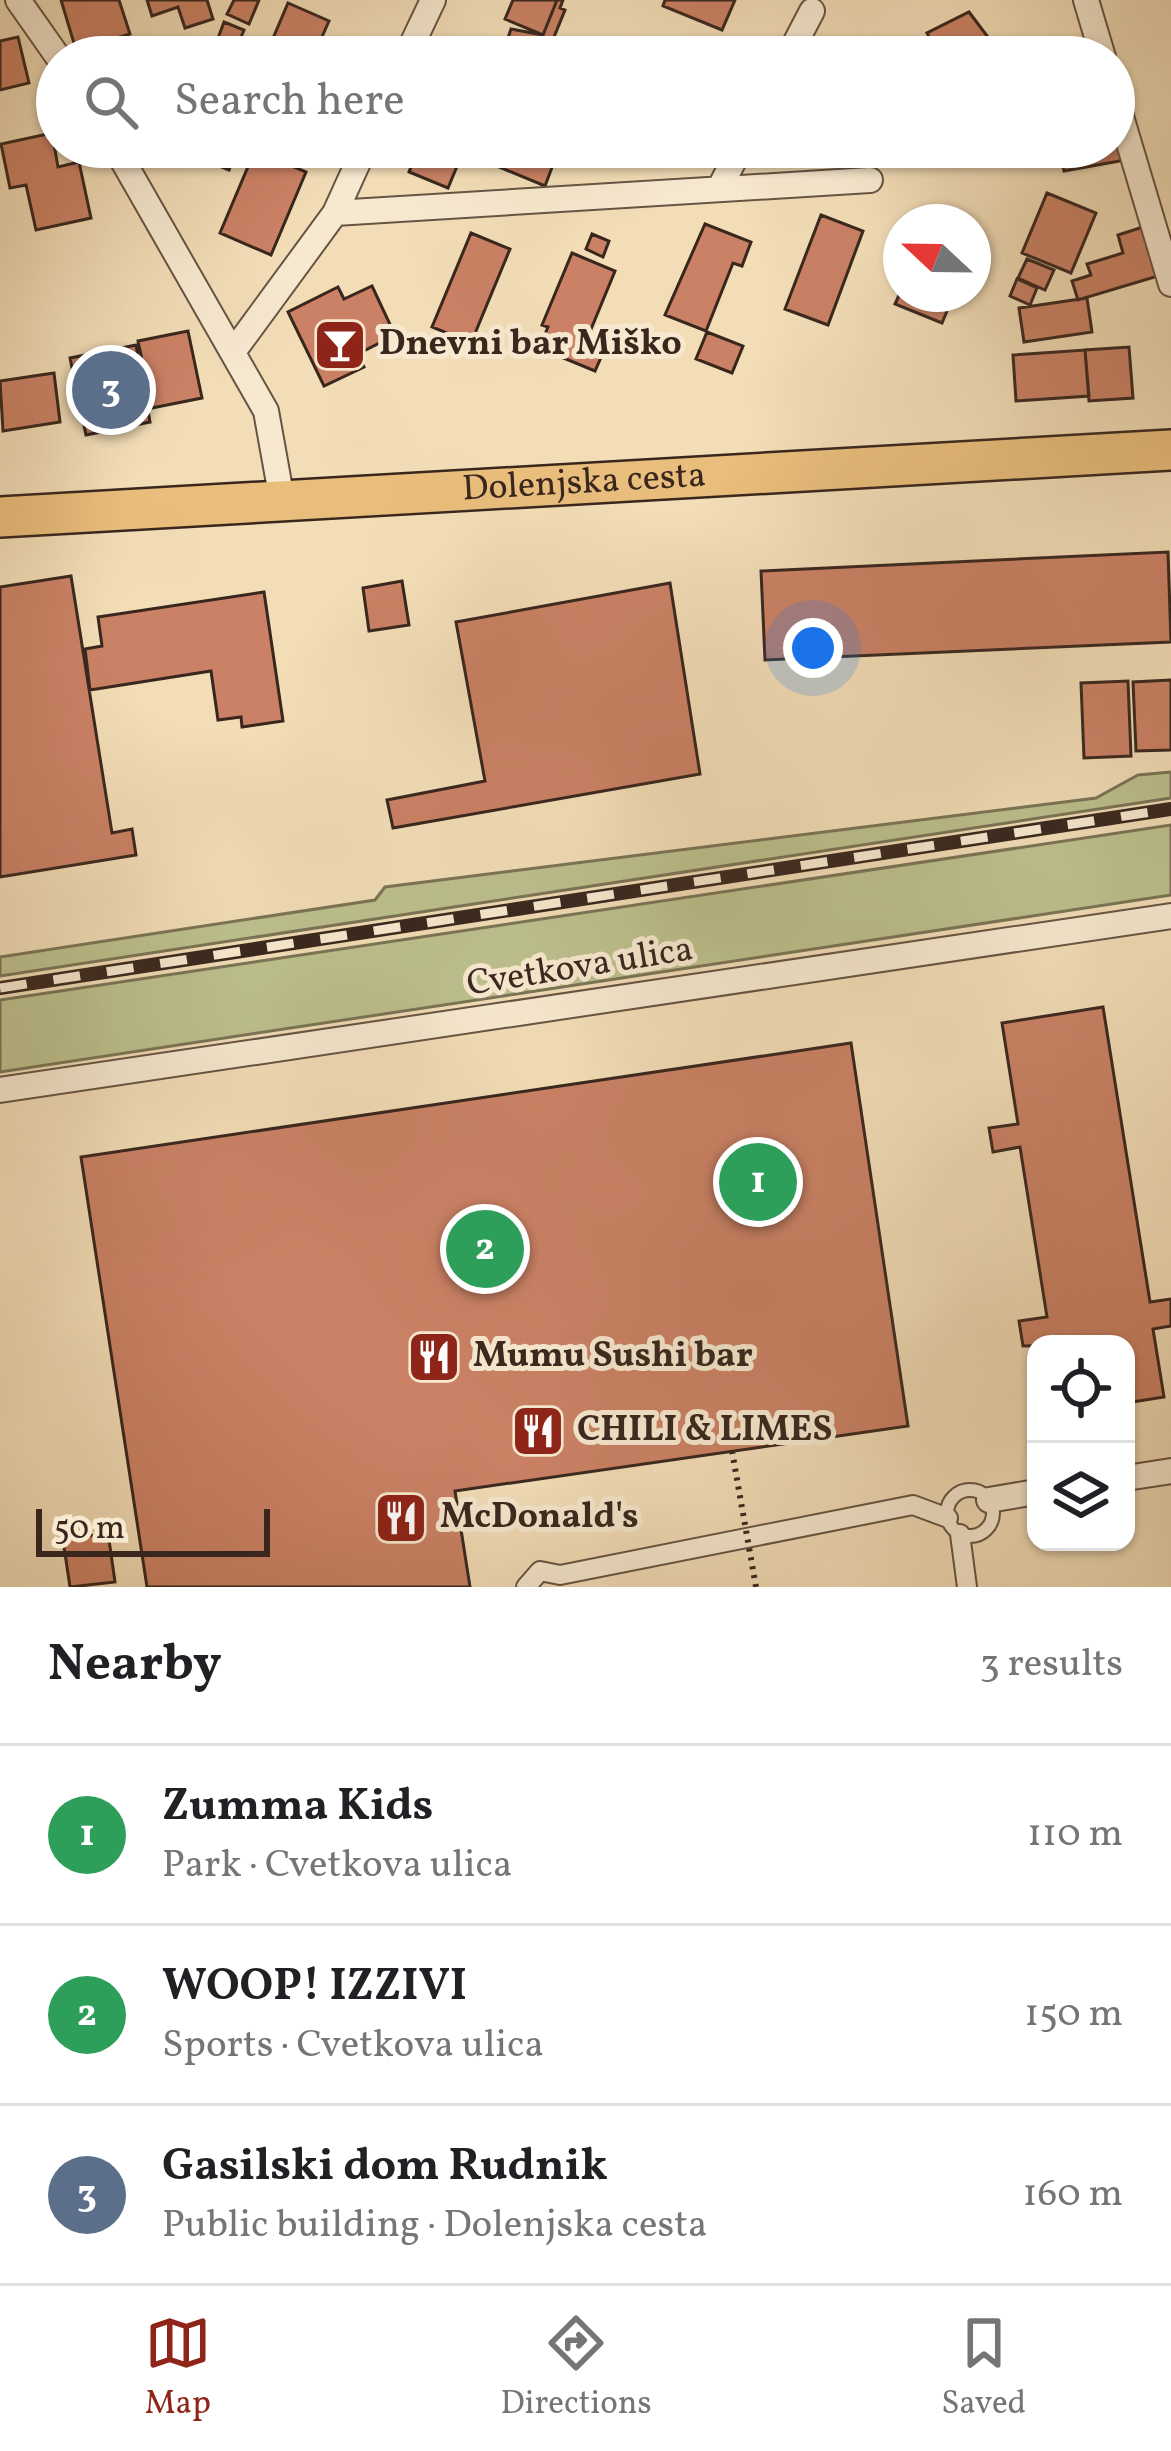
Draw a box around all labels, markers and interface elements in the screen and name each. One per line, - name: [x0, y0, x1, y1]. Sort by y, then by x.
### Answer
- search box: [36, 36, 1135, 168]
- icon: search: [78, 69, 144, 135]
- text: Search here: [174, 71, 405, 134]
- north arrow: [883, 204, 991, 312]
- bar icon: Dnevni bar Miško: [312, 317, 368, 373]
- place label: Dnevni bar Miško: [379, 320, 682, 370]
- pin: 3: [72, 345, 150, 435]
- street label: Dolenjska cesta: [461, 452, 707, 516]
- your location: [783, 618, 843, 678]
- street label: Cvetkova ulica: [463, 925, 697, 1011]
- pin: 1: [719, 1137, 797, 1227]
- pin: 2: [446, 1204, 524, 1294]
- restaurant icon: Mumu Sushi bar: [406, 1329, 462, 1385]
- place label: Mumu Sushi bar: [473, 1332, 753, 1382]
- map controls: [1027, 1335, 1135, 1551]
- button: locate: [1027, 1335, 1135, 1443]
- restaurant icon: CHILI & LIMES: [510, 1403, 566, 1459]
- place label: CHILI & LIMES: [577, 1406, 832, 1456]
- button: layers: [1027, 1443, 1135, 1551]
- restaurant icon: McDonald's: [373, 1490, 429, 1546]
- place label: McDonald's: [440, 1493, 639, 1543]
- scale bar: [36, 1503, 270, 1556]
- text: 50 m: [54, 1507, 125, 1553]
- text: Nearby: [48, 1630, 222, 1701]
- text: 3 results: [980, 1638, 1123, 1692]
- text: Zumma Kids: [162, 1776, 433, 1839]
- text: 1: [79, 1808, 95, 1862]
- text: 110 m: [1027, 1808, 1123, 1862]
- text: Park · Cvetkova ulica: [162, 1839, 512, 1893]
- text: WOOP! IZZIVI: [162, 1956, 467, 2019]
- text: 2: [77, 1988, 97, 2042]
- text: 150 m: [1024, 1988, 1123, 2042]
- text: Sports · Cvetkova ulica: [162, 2019, 544, 2073]
- text: Gasilski dom Rudnik: [162, 2136, 608, 2199]
- text: 3: [77, 2168, 97, 2222]
- text: 160 m: [1022, 2168, 1123, 2222]
- text: Public building · Dolenjska cesta: [162, 2199, 707, 2253]
- tab: Map: [145, 2310, 211, 2428]
- tab: Directions: [500, 2310, 652, 2428]
- tab: Saved: [941, 2310, 1026, 2428]

